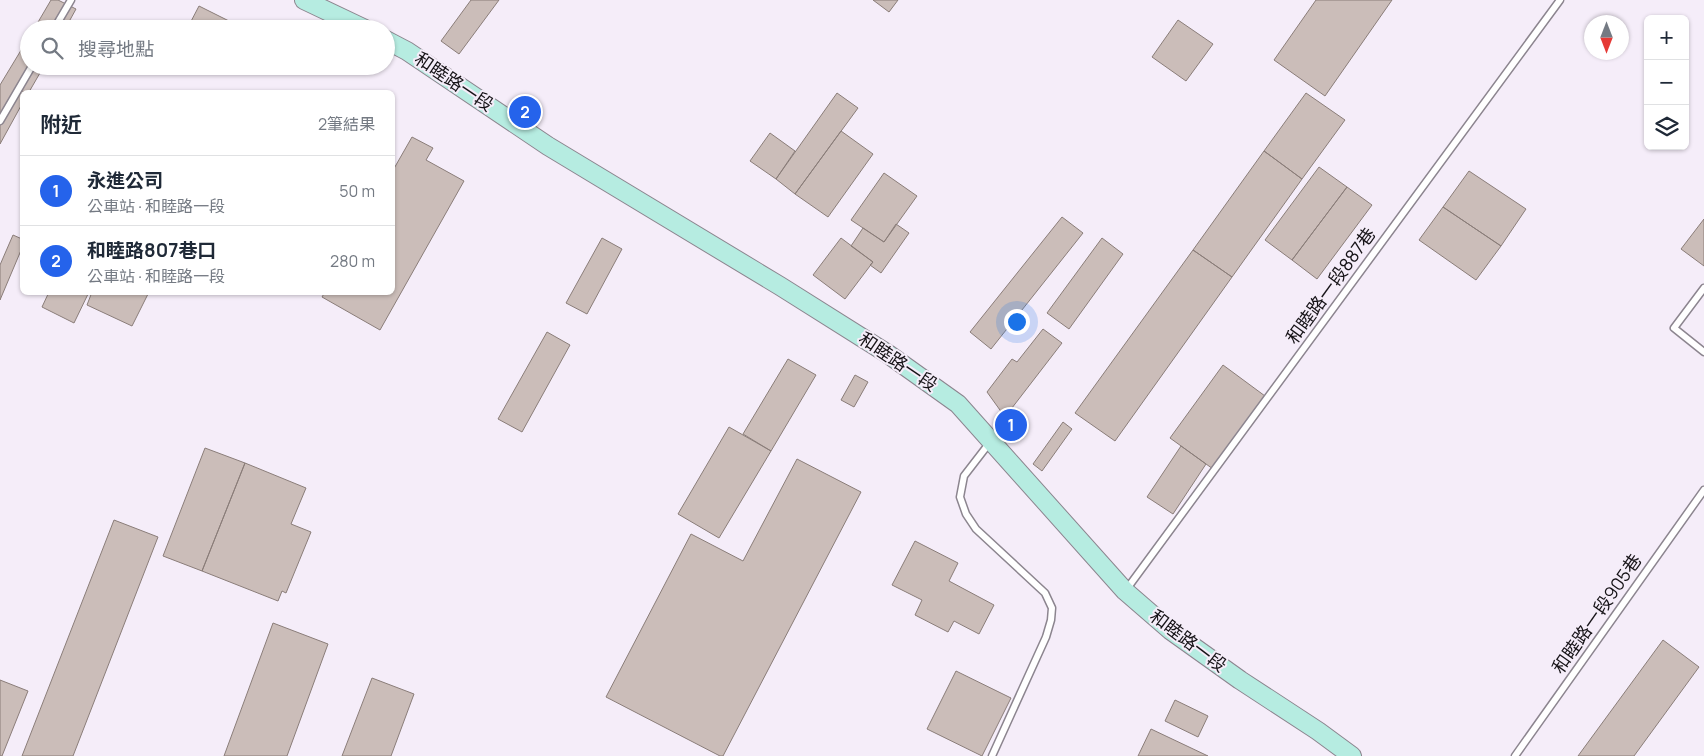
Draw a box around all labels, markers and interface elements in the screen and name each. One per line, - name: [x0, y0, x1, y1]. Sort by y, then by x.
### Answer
- north arrow: [1584, 15, 1629, 60]
- map controls: [1644, 15, 1689, 150]
- button: +: [1644, 15, 1689, 60]
- search box: [20, 20, 395, 75]
- icon: search: [38, 34, 66, 62]
- text: 搜尋地點: [78, 36, 154, 62]
- street label: 和睦路一段: [411, 46, 499, 116]
- button: −: [1644, 60, 1689, 105]
- pin: 2: [509, 93, 541, 131]
- button: layers: [1644, 105, 1689, 150]
- text: 附近: [40, 110, 82, 138]
- text: 2筆結果: [318, 113, 375, 135]
- text: 永進公司: [87, 167, 163, 193]
- text: 1: [52, 180, 60, 202]
- text: 50 m: [339, 180, 375, 202]
- text: 公車站 · 和睦路一段: [87, 195, 225, 217]
- street label: 和睦路一段887巷: [1280, 223, 1380, 348]
- text: 和睦路807巷口: [87, 237, 216, 263]
- text: 2: [51, 250, 61, 272]
- text: 280 m: [330, 250, 375, 272]
- text: 公車站 · 和睦路一段: [87, 265, 225, 287]
- your location: [1004, 309, 1030, 335]
- street label: 和睦路一段: [855, 326, 943, 396]
- pin: 1: [995, 406, 1027, 444]
- street label: 和睦路一段905巷: [1546, 549, 1646, 678]
- street label: 和睦路一段: [1145, 604, 1232, 677]

